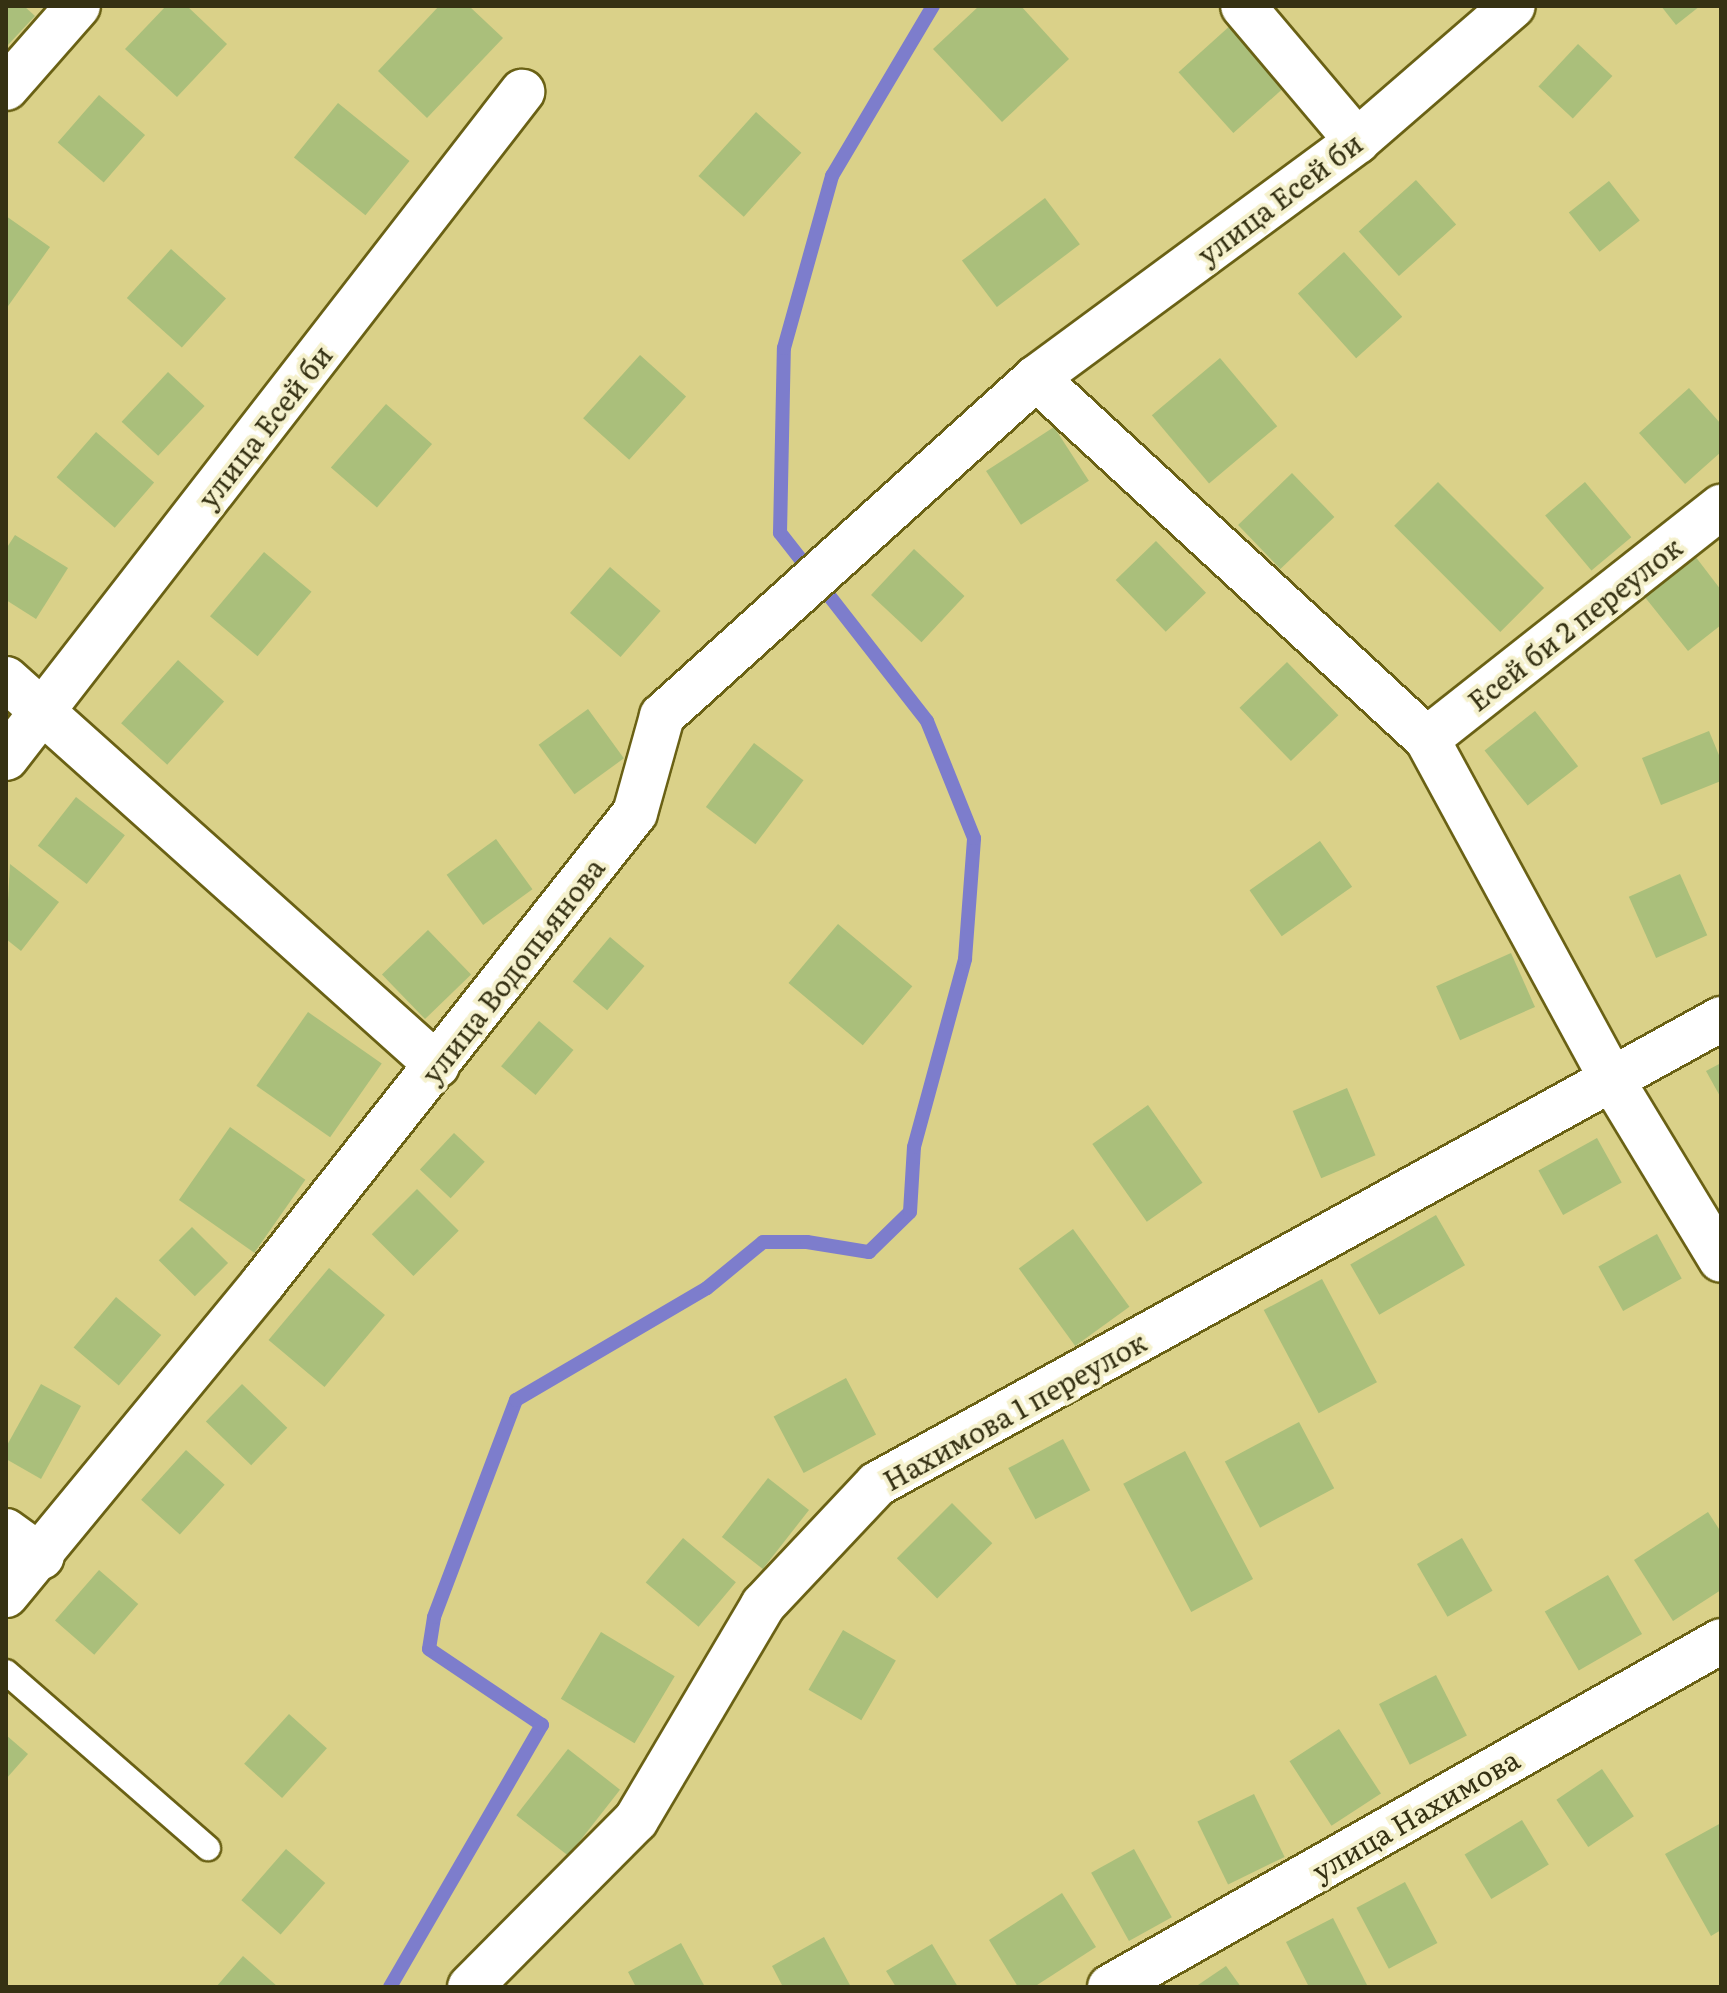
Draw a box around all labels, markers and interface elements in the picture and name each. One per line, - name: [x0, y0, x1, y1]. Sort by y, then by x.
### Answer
- street label: улица Есей би: [1190, 125, 1368, 271]
- street label: улица Есей би: [190, 338, 338, 514]
- street label: Есей би 2 переулок: [1460, 529, 1688, 717]
- street label: улица Водопьянова: [414, 851, 610, 1089]
- street label: Нахимова 1 переулок: [877, 1324, 1151, 1496]
- street label: улица Нахимова: [1305, 1741, 1525, 1887]

